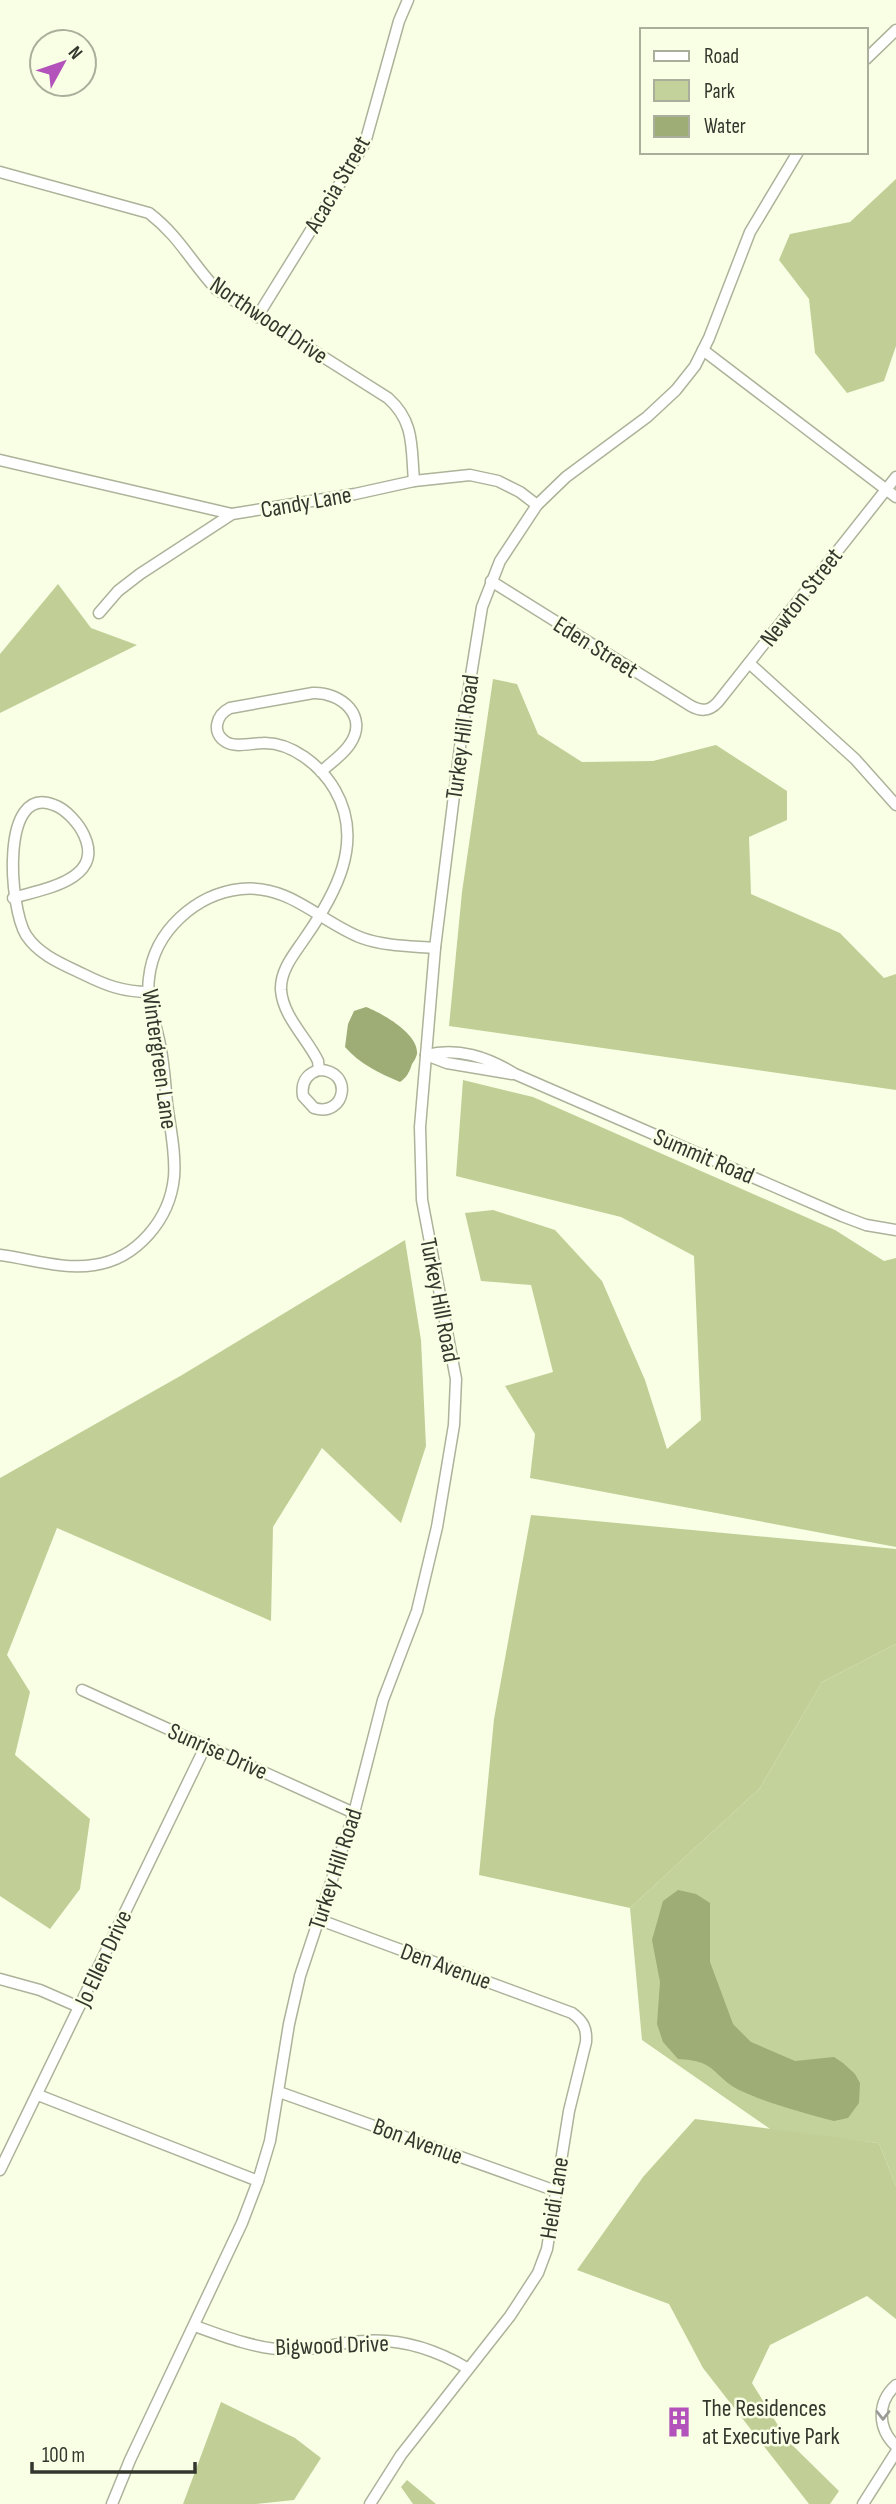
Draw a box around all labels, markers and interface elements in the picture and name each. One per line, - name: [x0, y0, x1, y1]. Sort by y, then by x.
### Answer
- north arrow: [28, 28, 98, 98]
- legend: [640, 28, 868, 154]
- text: N: [63, 42, 87, 64]
- text: Road: [704, 44, 739, 69]
- text: Park: [704, 79, 735, 104]
- text: Water: [704, 114, 746, 139]
- street label: Acacia Street: [298, 131, 377, 239]
- street label: Northwood Drive: [204, 270, 333, 370]
- street label: Candy Lane: [258, 480, 354, 525]
- street label: Newton Street: [754, 542, 849, 652]
- street label: Eden Street: [548, 610, 643, 685]
- street label: Turkey Hill Road: [439, 673, 486, 801]
- street label: Wintergreen Lane: [135, 987, 184, 1131]
- street label: Summit Road: [649, 1122, 759, 1191]
- street label: Turkey Hill Road: [413, 1236, 466, 1365]
- street label: Sunrise Drive: [164, 1717, 272, 1786]
- street label: Turkey Hill Road: [302, 1805, 369, 1933]
- street label: Jo Ellen Drive: [68, 1905, 138, 2012]
- street label: Den Avenue: [397, 1937, 495, 1996]
- street label: Bon Avenue: [369, 2112, 467, 2171]
- street label: Heidi Lane: [534, 2155, 575, 2241]
- street label: Bigwood Drive: [275, 2329, 389, 2362]
- place label: The Residences at Executive Park: [702, 2394, 840, 2451]
- building icon: The Residences at Executive Park: [662, 2405, 696, 2439]
- one-way arrow: [875, 2410, 891, 2421]
- scale bar: [32, 2430, 194, 2474]
- text: 100 m: [42, 2443, 85, 2468]

